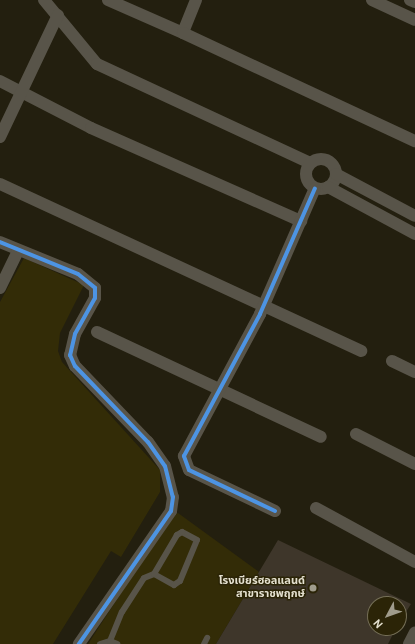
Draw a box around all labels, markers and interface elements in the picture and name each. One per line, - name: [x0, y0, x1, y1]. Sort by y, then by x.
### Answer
- place label: โรงเบียร์ฮอลแลนด์ สาขาราชพฤกษ์: [219, 575, 305, 601]
- marker: โรงเบียร์ฮอลแลนด์ สาขาราชพฤกษ์: [308, 583, 318, 593]
- north arrow: [367, 596, 407, 636]
- text: N: [371, 616, 387, 631]

